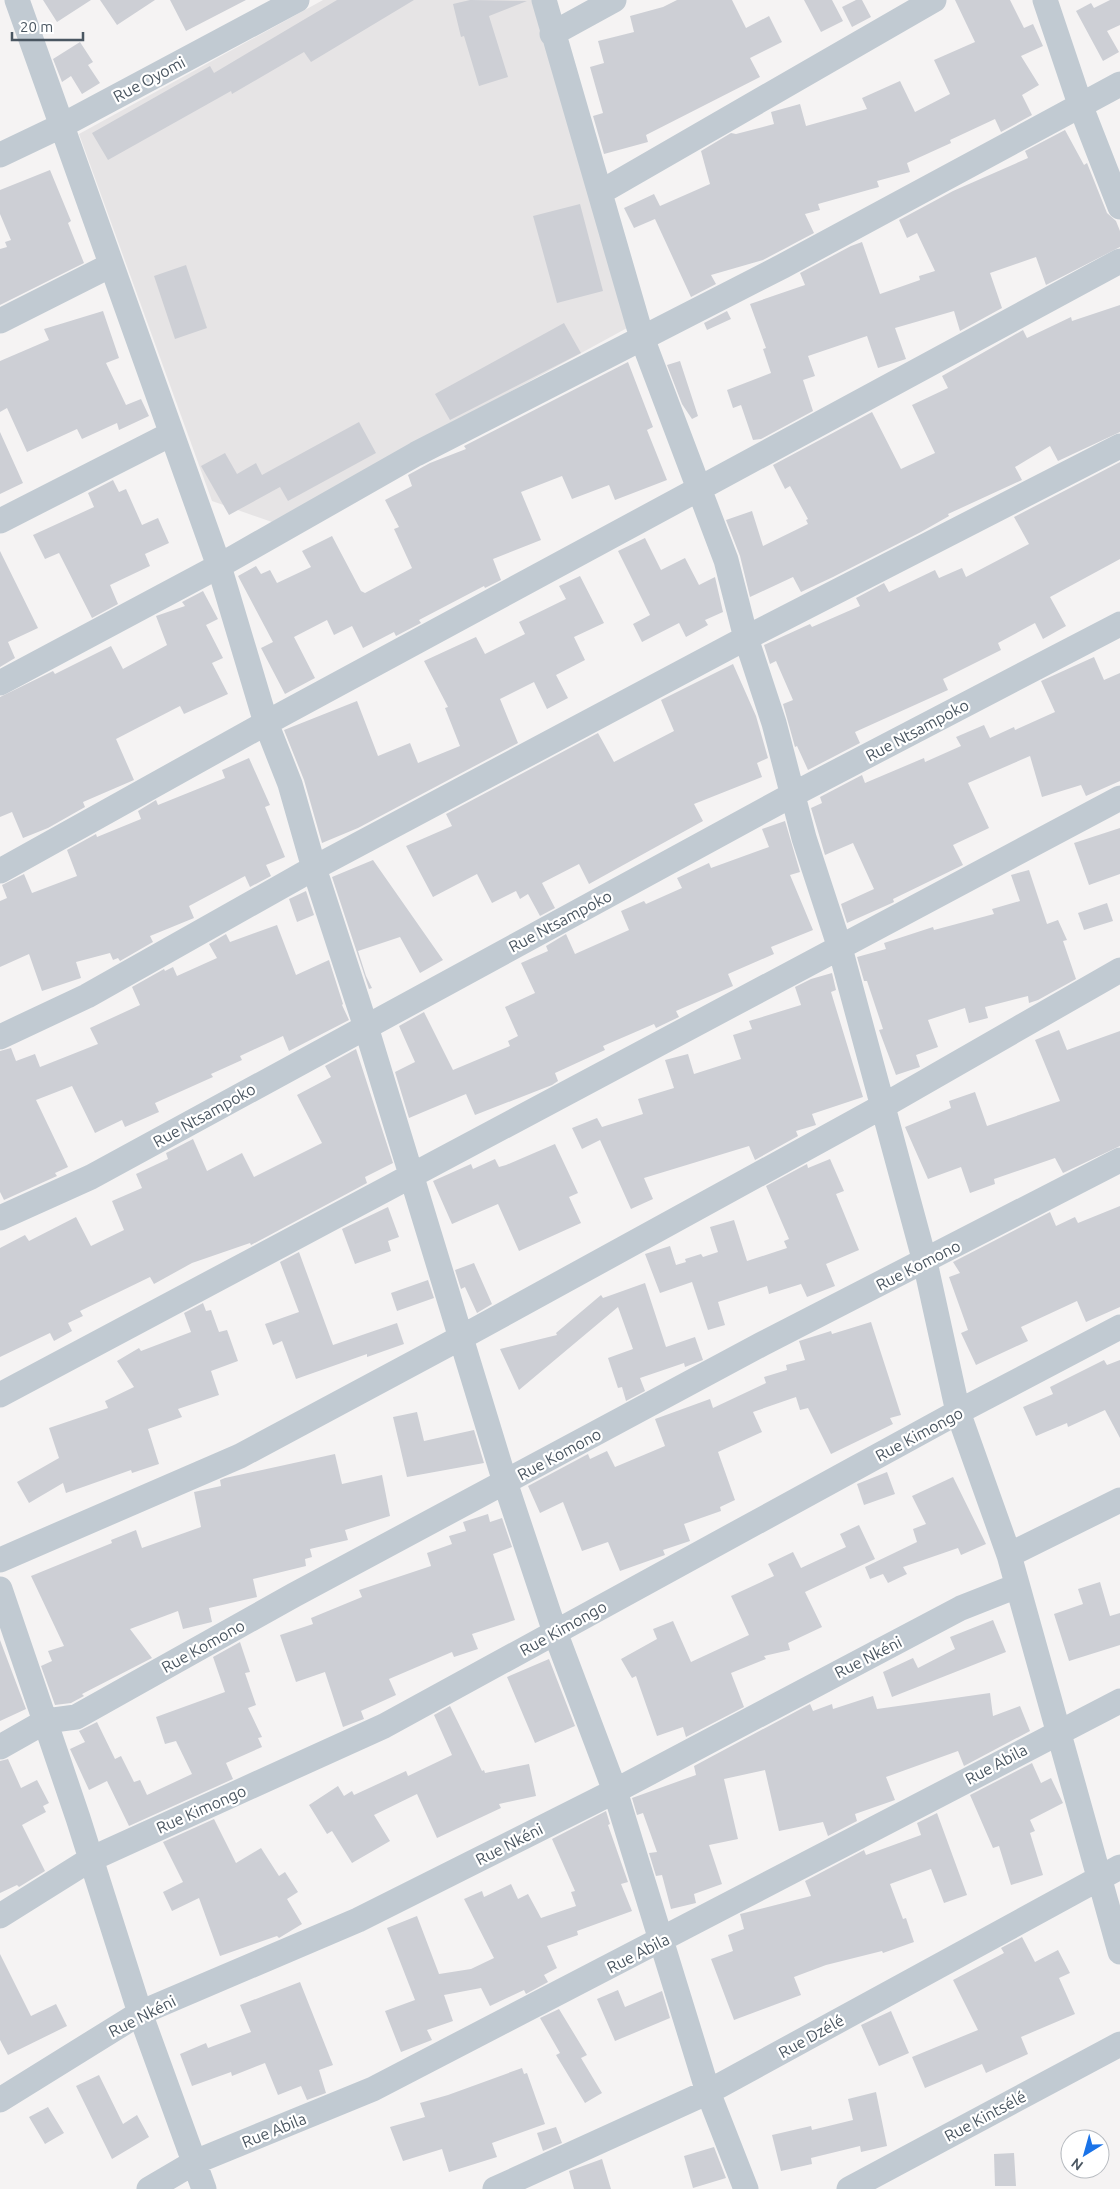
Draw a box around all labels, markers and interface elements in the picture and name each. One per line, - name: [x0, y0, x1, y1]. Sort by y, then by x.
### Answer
- scale bar: [12, 10, 84, 42]
- text: 20 m: [20, 18, 53, 35]
- street label: Rue Oyomi: [110, 53, 188, 105]
- street label: Rue Ntsampoko: [862, 695, 972, 765]
- street label: Rue Ntsampoko: [505, 886, 615, 956]
- street label: Rue Ntsampoko: [150, 1079, 258, 1151]
- street label: Rue Komono: [873, 1236, 963, 1294]
- street label: Rue Kimongo: [872, 1403, 966, 1465]
- street label: Rue Komono: [514, 1424, 604, 1484]
- street label: Rue Kimongo: [516, 1597, 610, 1659]
- street label: Rue Komono: [158, 1616, 248, 1676]
- street label: Rue Nkéni: [832, 1632, 904, 1682]
- street label: Rue Abila: [962, 1740, 1030, 1788]
- street label: Rue Kimongo: [153, 1781, 249, 1837]
- street label: Rue Nkéni: [473, 1819, 545, 1869]
- street label: Rue Abila: [604, 1930, 672, 1976]
- street label: Rue Nkéni: [106, 1991, 178, 2041]
- street label: Rue Dzélé: [775, 2011, 847, 2061]
- street label: Rue Kintsélé: [941, 2087, 1029, 2145]
- street label: Rue Abila: [239, 2109, 309, 2151]
- north arrow: [1060, 2129, 1110, 2179]
- text: N: [1068, 2155, 1086, 2174]

